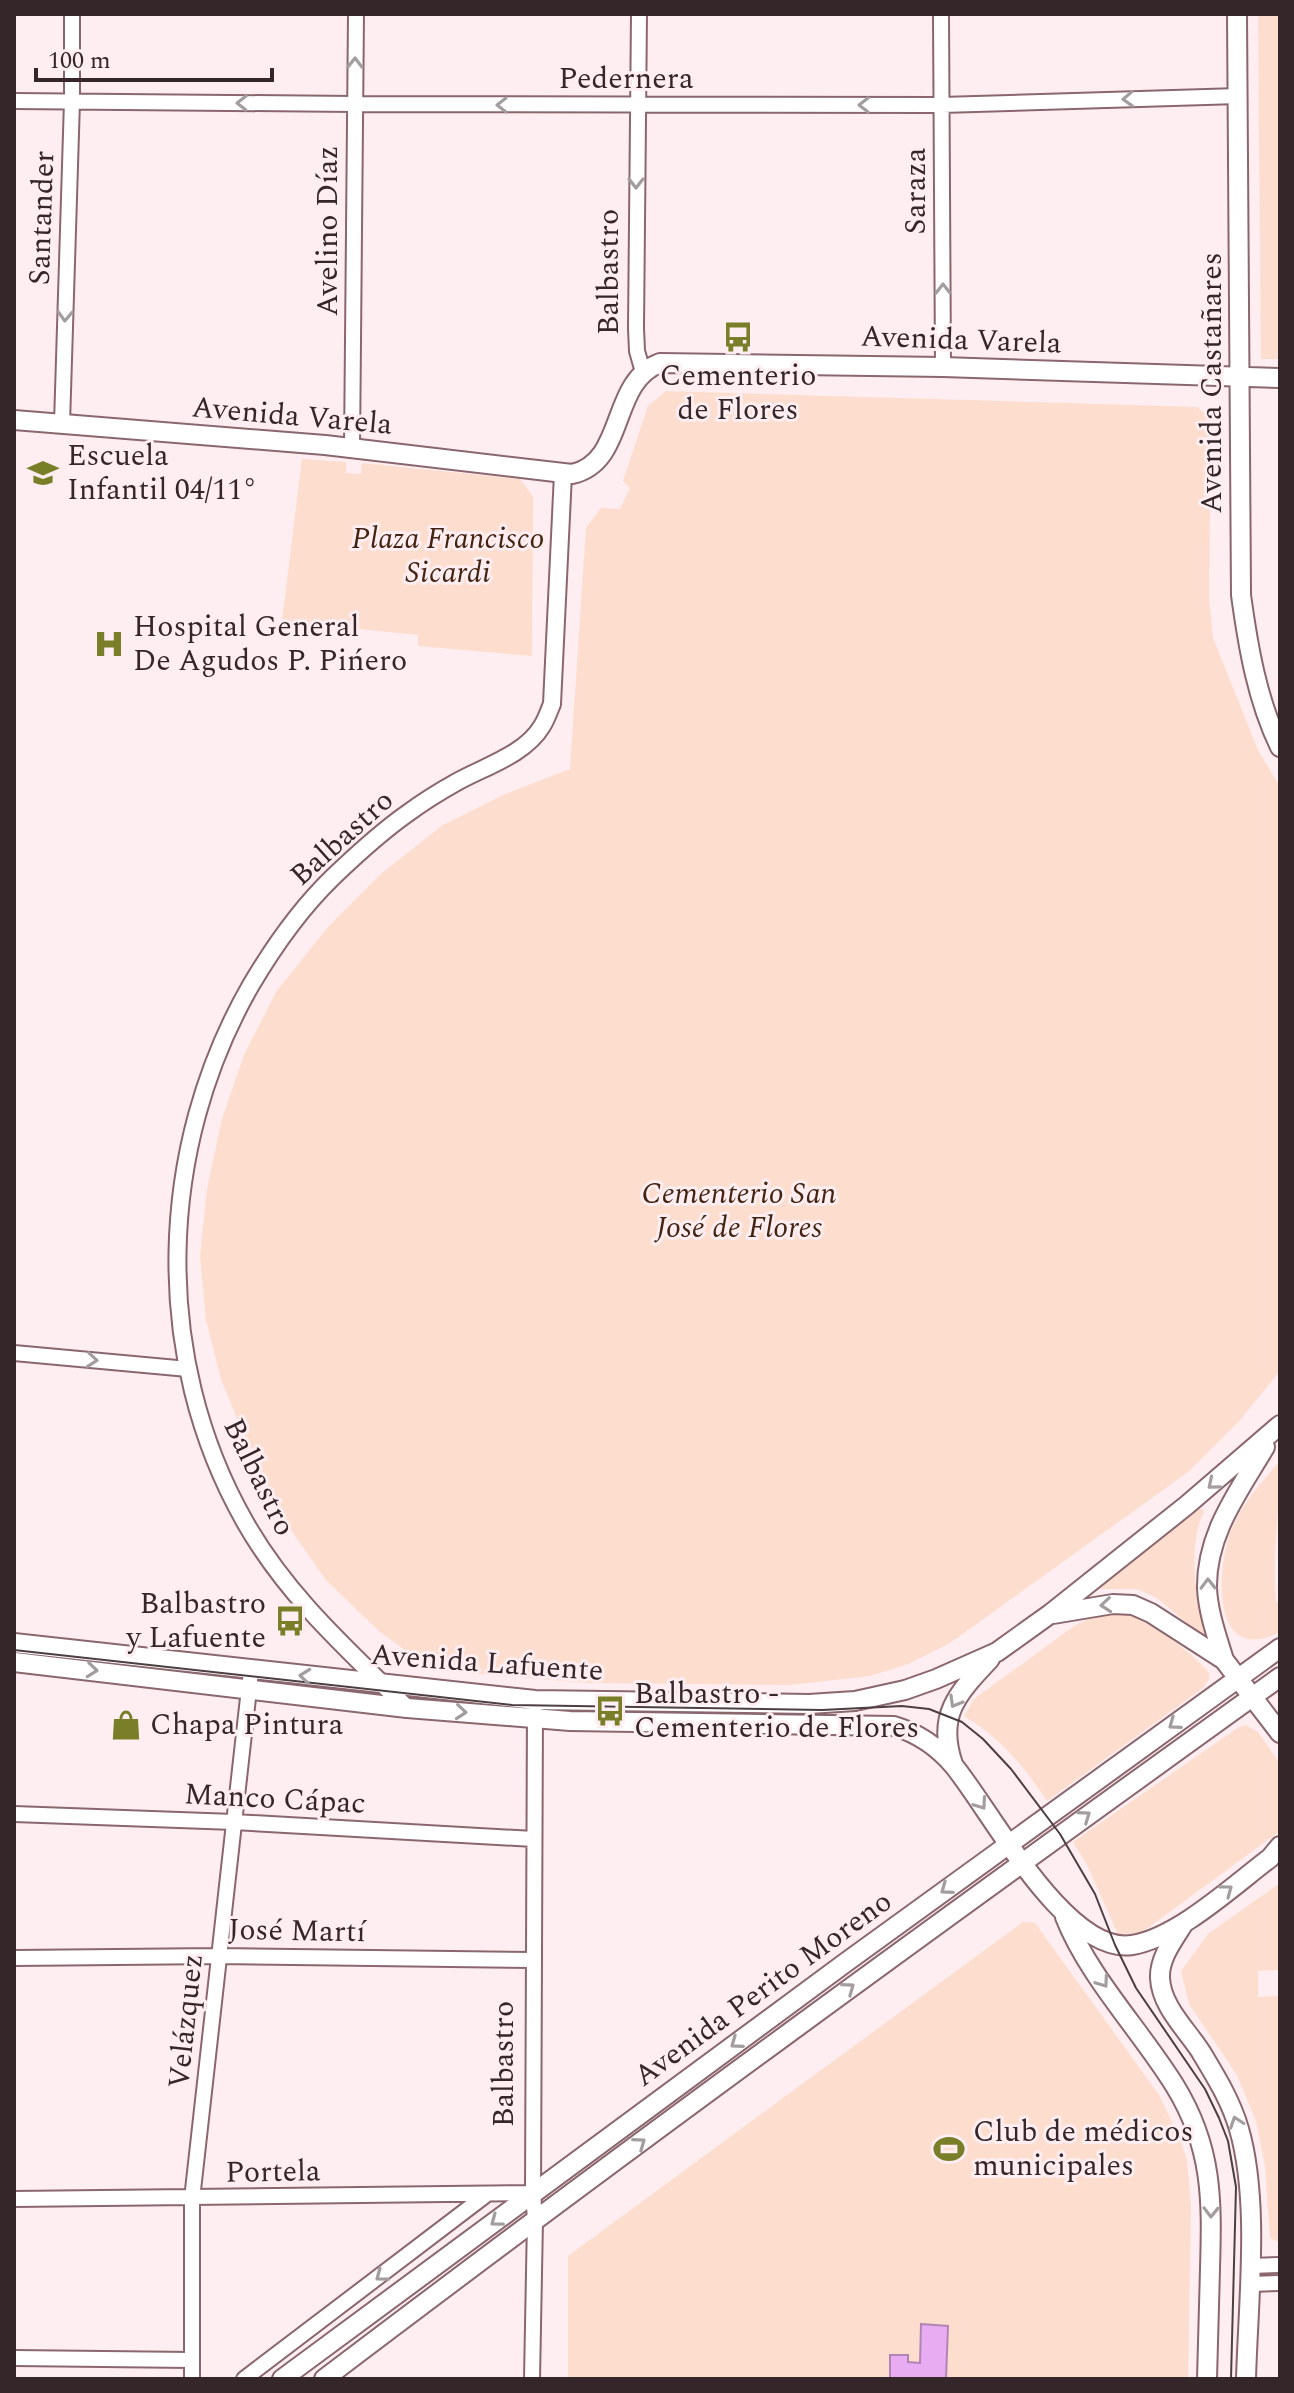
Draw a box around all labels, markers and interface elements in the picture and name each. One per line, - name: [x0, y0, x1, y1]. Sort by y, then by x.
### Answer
- scale bar: [36, 32, 272, 82]
- text: 100 m: [48, 43, 111, 79]
- one-way arrow: [346, 56, 364, 69]
- street label: Pedernera: [558, 56, 694, 102]
- one-way arrow: [1121, 91, 1134, 108]
- one-way arrow: [235, 94, 248, 112]
- one-way arrow: [495, 96, 508, 114]
- one-way arrow: [857, 96, 870, 114]
- street label: Avelino Díaz: [305, 145, 351, 317]
- street label: Saraza: [893, 147, 939, 234]
- street label: Santander: [17, 150, 67, 286]
- one-way arrow: [627, 177, 645, 190]
- street label: Balbastro: [586, 209, 632, 335]
- street label: Avenida Castañares: [1189, 252, 1235, 514]
- one-way arrow: [934, 282, 952, 295]
- one-way arrow: [56, 310, 73, 323]
- street label: Avenida Varela: [860, 314, 1063, 367]
- bus stop icon: Cementerio de Flores: [721, 320, 755, 354]
- place label: Cementerio de Flores: [660, 353, 816, 433]
- street label: Avenida Varela: [190, 384, 395, 448]
- place label: Escuela Infantil 04/11°: [67, 433, 257, 513]
- school or university icon: Escuela Infantil 04/11°: [26, 456, 60, 490]
- park label: Plaza Francisco Sicardi: [352, 516, 544, 596]
- place label: Hospital General De Agudos P. Pińero: [133, 604, 407, 684]
- hospital icon: Hospital General De Agudos P. Pińero: [92, 627, 126, 661]
- street label: Balbastro: [280, 779, 404, 897]
- park label: Cementerio San José de Flores: [641, 1171, 837, 1251]
- one-way arrow: [86, 1351, 99, 1368]
- street label: Balbastro: [211, 1410, 307, 1544]
- one-way arrow: [1207, 1474, 1222, 1489]
- one-way arrow: [1200, 1577, 1217, 1590]
- place label: Balbastro y Lafuente: [126, 1581, 266, 1661]
- one-way arrow: [1099, 1596, 1112, 1613]
- bus stop icon: Balbastro y Lafuente: [273, 1604, 307, 1638]
- street label: Avenida Lafuente: [369, 1632, 605, 1694]
- one-way arrow: [85, 1662, 98, 1679]
- one-way arrow: [298, 1668, 311, 1685]
- place label: Balbastro - Cementerio de Flores: [634, 1671, 919, 1751]
- one-way arrow: [949, 1693, 965, 1708]
- bus stop icon: Balbastro - Cementerio de Flores: [593, 1694, 627, 1728]
- place label: Chapa Pintura: [150, 1702, 344, 1748]
- one-way arrow: [455, 1703, 468, 1720]
- shop icon: Chapa Pintura: [109, 1708, 143, 1742]
- one-way arrow: [1169, 1714, 1183, 1728]
- street label: Manco Cápac: [183, 1771, 367, 1827]
- one-way arrow: [971, 1795, 986, 1809]
- one-way arrow: [1077, 1811, 1091, 1826]
- street label: Avenida Perito Moreno: [624, 1879, 902, 2099]
- one-way arrow: [940, 1880, 954, 1894]
- one-way arrow: [1218, 1886, 1233, 1900]
- street label: José Martí: [228, 1907, 368, 1955]
- street label: Velázquez: [156, 1951, 216, 2091]
- one-way arrow: [1093, 1973, 1108, 1987]
- one-way arrow: [841, 1984, 855, 1998]
- street label: Balbastro: [481, 2001, 527, 2127]
- one-way arrow: [730, 2033, 745, 2048]
- place label: Club de médicos municipales: [973, 2109, 1194, 2189]
- one-way arrow: [1230, 2116, 1246, 2130]
- sports icon: Club de médicos municipales: [932, 2132, 966, 2166]
- one-way arrow: [631, 2138, 646, 2152]
- street label: Portela: [225, 2148, 321, 2196]
- one-way arrow: [1202, 2206, 1220, 2219]
- one-way arrow: [490, 2211, 504, 2226]
- one-way arrow: [375, 2266, 389, 2280]

